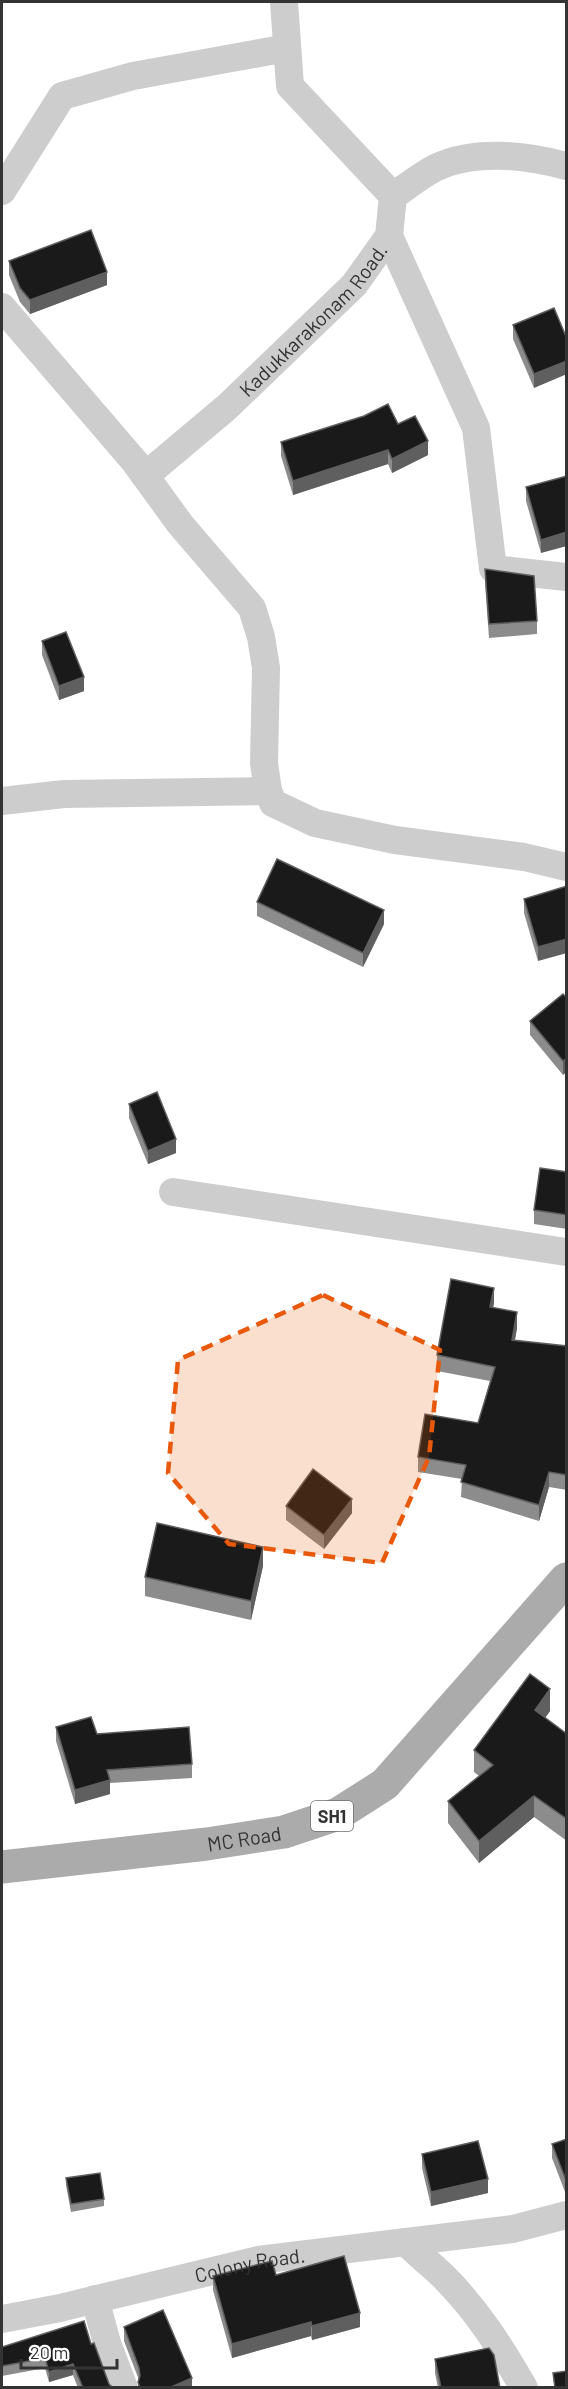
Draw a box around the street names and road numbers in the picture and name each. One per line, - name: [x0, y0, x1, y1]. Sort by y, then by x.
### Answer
- street label: Kadukkarakonam Road.: [234, 239, 392, 401]
- road number: SH1: [311, 1801, 353, 1831]
- street label: MC Road: [206, 1821, 283, 1856]
- street label: Colony Road.: [192, 2242, 306, 2287]

